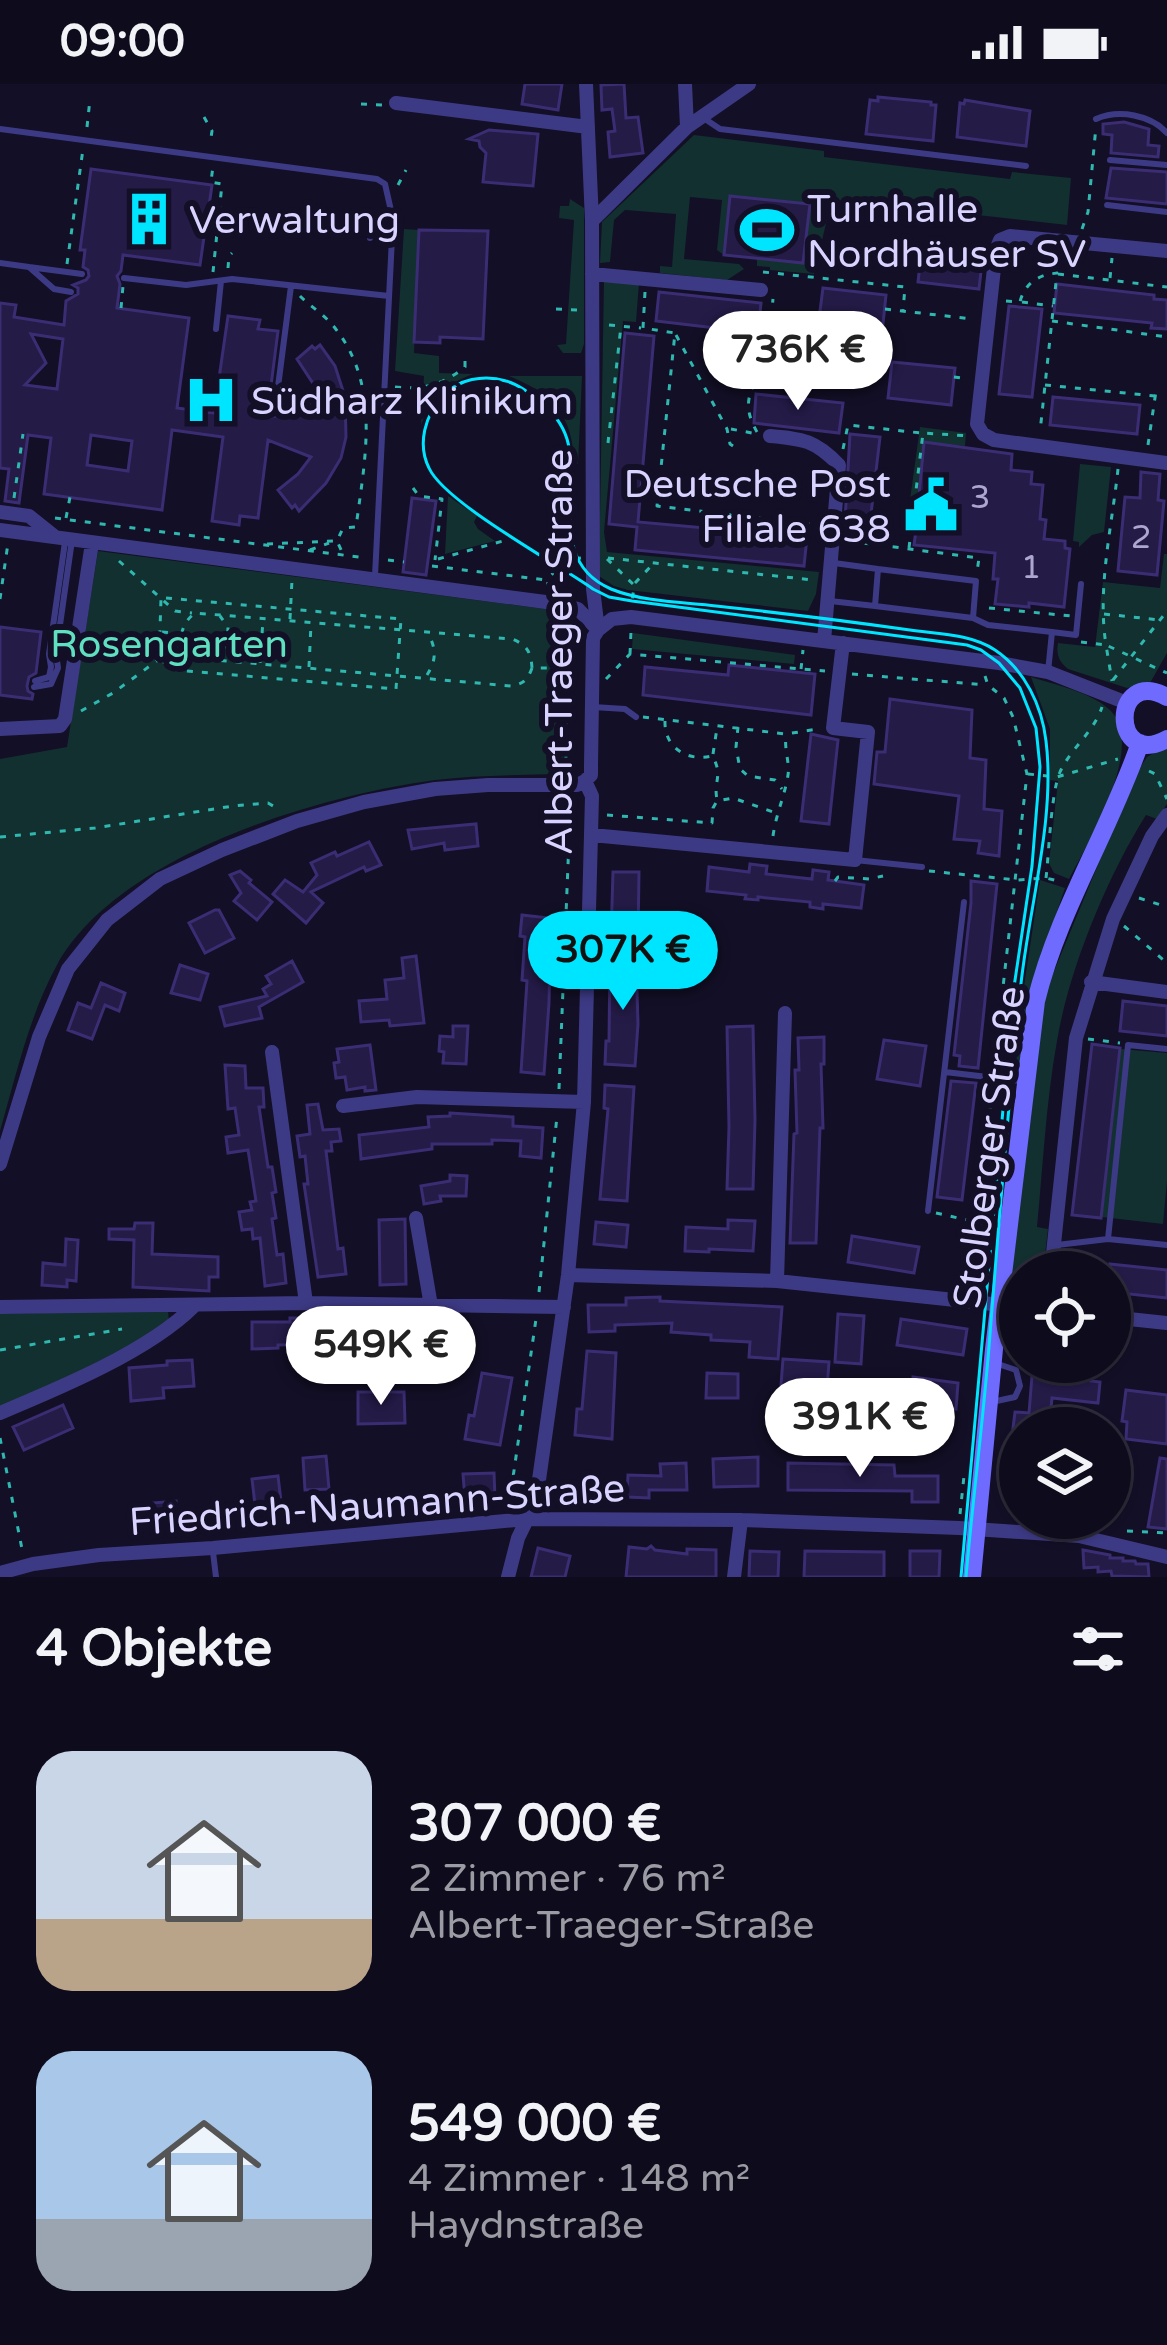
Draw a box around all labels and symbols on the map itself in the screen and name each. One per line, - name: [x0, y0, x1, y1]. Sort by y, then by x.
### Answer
- place label: Turnhalle Nordhäuser SV: [807, 186, 1086, 278]
- building icon: Verwaltung: [120, 190, 178, 248]
- place label: Verwaltung: [189, 197, 400, 244]
- sports icon: Turnhalle Nordhäuser SV: [738, 201, 796, 259]
- pin: 736K €: [700, 311, 896, 413]
- hospital icon: Südharz Klinikum: [182, 371, 240, 429]
- place label: Südharz Klinikum: [251, 378, 573, 425]
- street label: Albert-Traeger-Straße: [536, 449, 583, 855]
- place label: Deutsche Post Filiale 638: [623, 461, 891, 553]
- public building icon: Deutsche Post Filiale 638: [902, 476, 960, 534]
- house number: 3: [970, 478, 990, 517]
- house number: 2: [1131, 518, 1151, 557]
- house number: 1: [1021, 548, 1041, 587]
- park label: Rosengarten: [50, 621, 288, 668]
- pin: 307K €: [525, 911, 721, 1013]
- street label: Stolberger Straße: [944, 983, 1035, 1311]
- pin: 549K €: [283, 1306, 479, 1408]
- pin: 391K €: [762, 1378, 958, 1480]
- street label: Friedrich-Naumann-Straße: [128, 1465, 627, 1546]

